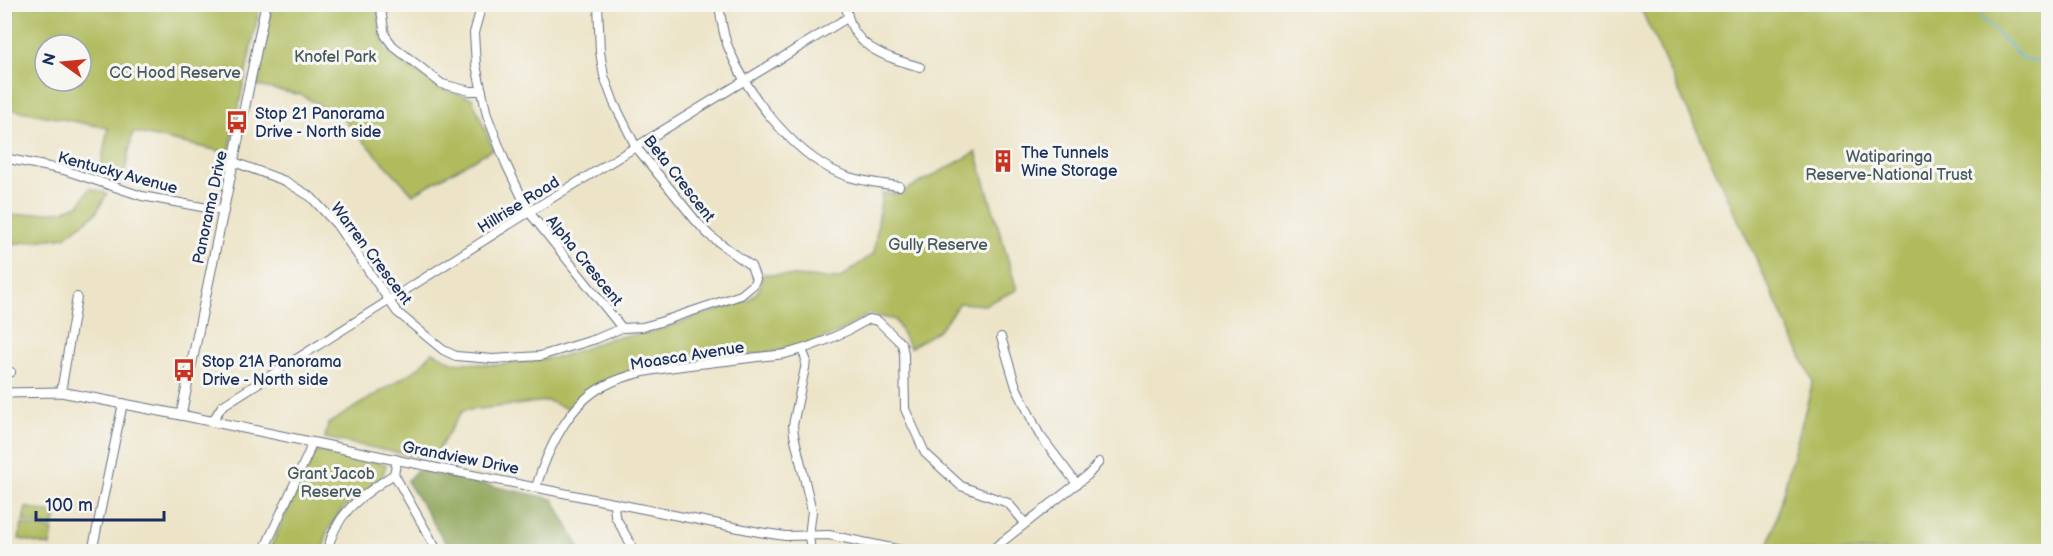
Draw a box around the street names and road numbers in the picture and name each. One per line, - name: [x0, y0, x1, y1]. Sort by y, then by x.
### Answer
- street label: Beta Crescent: [639, 132, 719, 226]
- street label: Kentucky Avenue: [56, 148, 180, 199]
- street label: Panorama Drive: [189, 148, 232, 266]
- street label: Hillrise Road: [475, 173, 563, 238]
- street label: Warren Crescent: [326, 199, 415, 309]
- street label: Alpha Crescent: [542, 212, 626, 310]
- street label: Moasca Avenue: [629, 338, 746, 375]
- street label: Grandview Drive: [401, 438, 521, 479]

